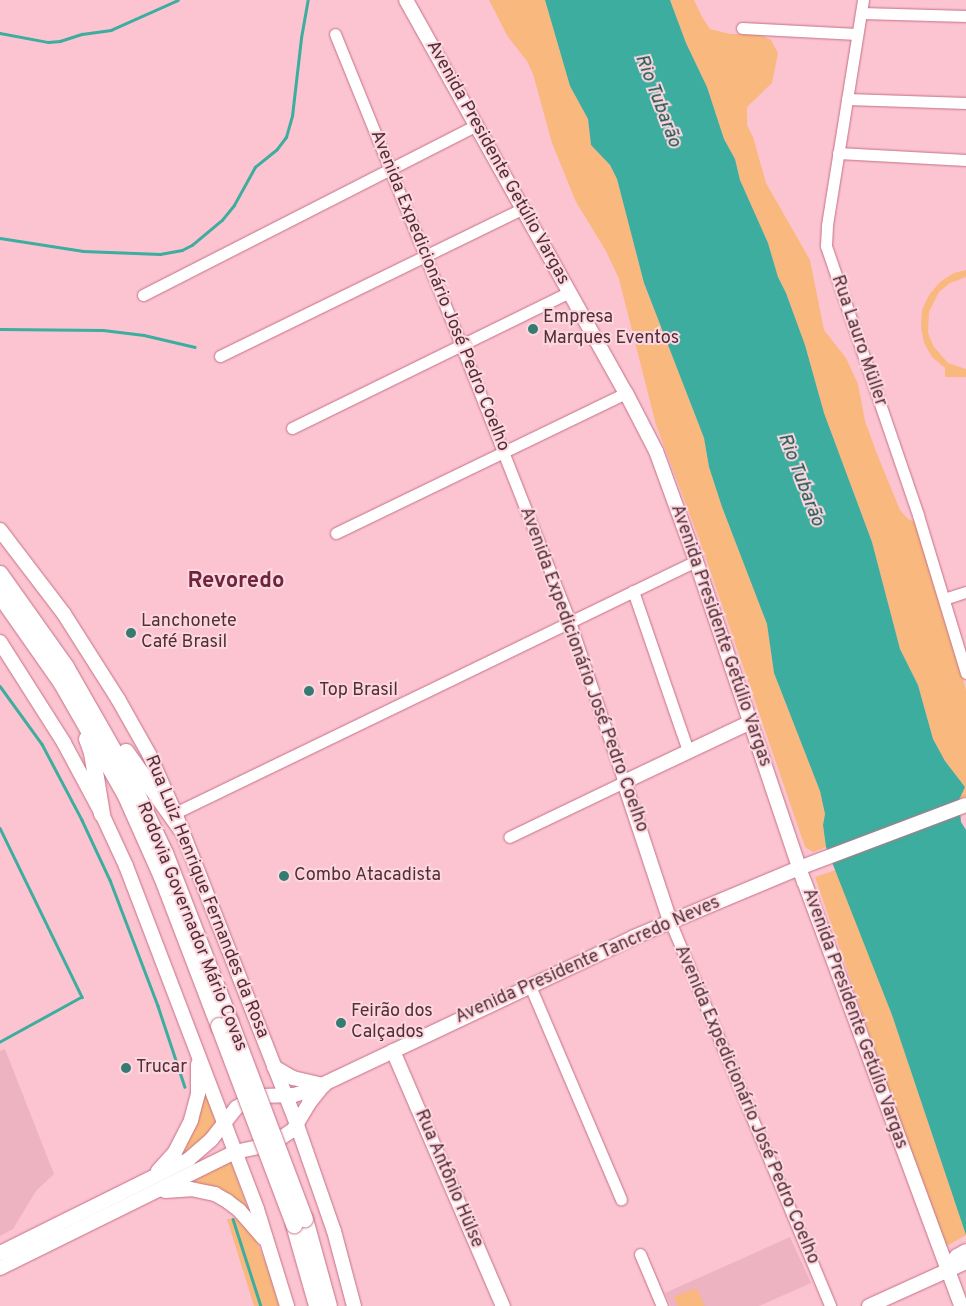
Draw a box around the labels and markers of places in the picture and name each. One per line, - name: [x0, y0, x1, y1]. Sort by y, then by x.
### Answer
- place label: Empresa Marques Eventos: [543, 308, 679, 350]
- marker: Empresa Marques Eventos: [527, 323, 539, 335]
- place label: Lanchonete Café Brasil: [141, 612, 237, 654]
- marker: Lanchonete Café Brasil: [125, 627, 137, 639]
- place label: Top Brasil: [319, 680, 398, 702]
- marker: Top Brasil: [303, 685, 315, 697]
- place label: Combo Atacadista: [294, 865, 442, 887]
- marker: Combo Atacadista: [278, 870, 290, 882]
- place label: Feirão dos Calçados: [351, 1002, 433, 1044]
- marker: Feirão dos Calçados: [335, 1017, 347, 1029]
- place label: Trucar: [136, 1057, 187, 1079]
- marker: Trucar: [120, 1062, 132, 1074]

